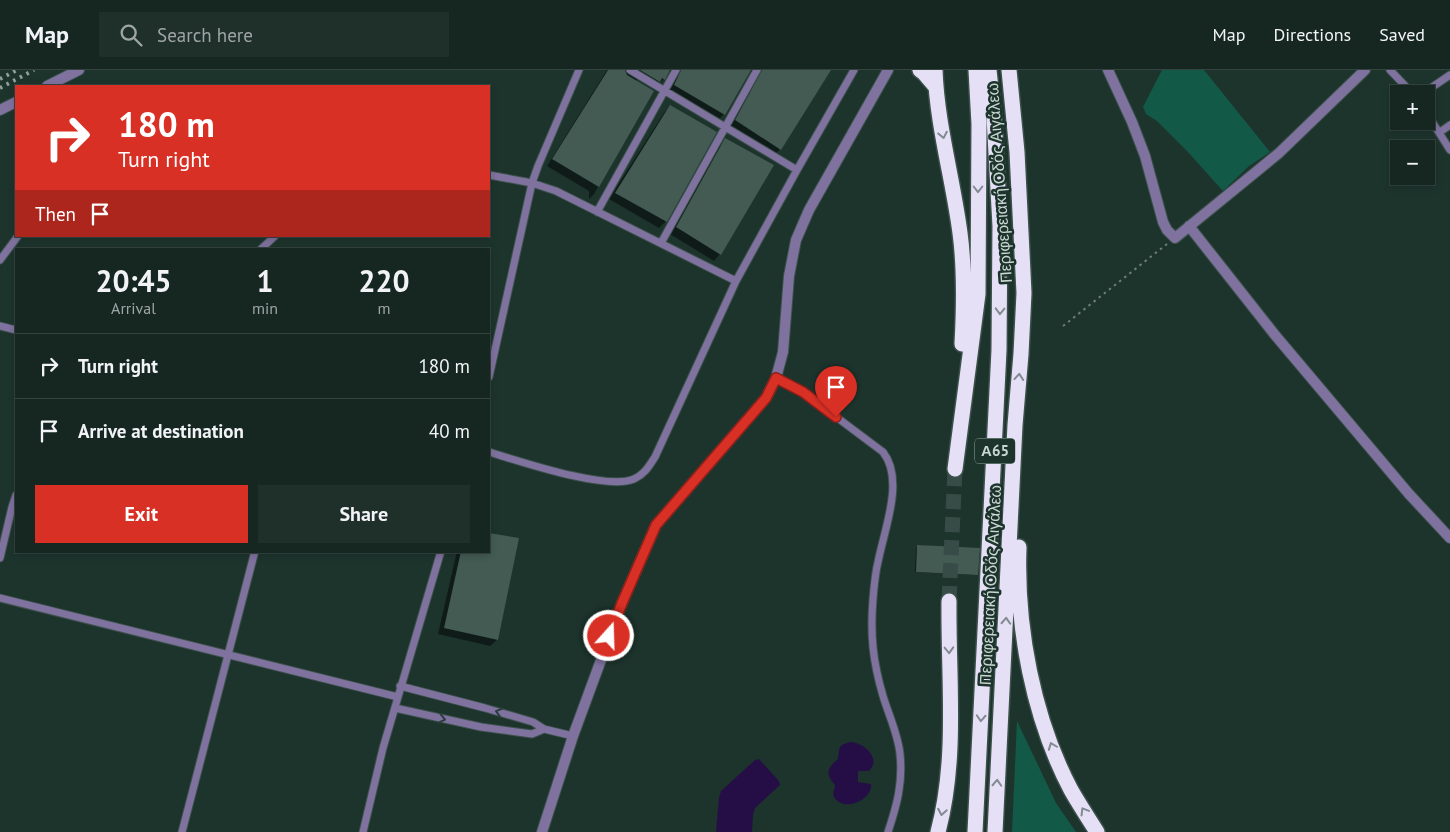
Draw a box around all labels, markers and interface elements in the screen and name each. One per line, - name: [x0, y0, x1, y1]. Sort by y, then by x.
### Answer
- search box: [99, 12, 449, 57]
- text: Map: [25, 19, 69, 50]
- icon: search: [117, 21, 145, 49]
- text: Search here: [157, 23, 253, 47]
- text: Map: [1213, 23, 1245, 46]
- text: Directions: [1273, 23, 1351, 46]
- text: Saved: [1379, 23, 1425, 46]
- street label: Περιφερειακή Οδός Αιγάλεω: [982, 82, 1016, 284]
- map controls: [1390, 85, 1435, 185]
- button: +: [1390, 85, 1435, 130]
- text: 180 m: [118, 101, 215, 147]
- icon: right: [35, 105, 100, 170]
- one-way arrow: [938, 131, 948, 140]
- button: −: [1390, 140, 1435, 185]
- text: Turn right: [118, 145, 210, 173]
- one-way arrow: [973, 185, 984, 193]
- icon: arrive: [86, 200, 114, 228]
- text: Then: [35, 202, 76, 226]
- text: 20:45: [95, 261, 172, 300]
- text: 1: [257, 261, 274, 300]
- text: 220: [358, 261, 410, 300]
- text: Arrival: [111, 298, 156, 318]
- text: min: [252, 298, 278, 318]
- text: m: [378, 298, 391, 318]
- one-way arrow: [995, 308, 1005, 315]
- icon: right: [35, 352, 63, 380]
- text: Turn right: [78, 354, 158, 378]
- text: 180 m: [418, 354, 470, 378]
- pin: [815, 366, 857, 417]
- icon: arrive: [822, 373, 850, 401]
- one-way arrow: [1014, 373, 1025, 381]
- icon: arrive: [35, 417, 63, 445]
- text: Arrive at destination: [78, 419, 244, 443]
- text: 40 m: [429, 419, 470, 443]
- road number: Α65: [975, 438, 1015, 464]
- street label: Περιφερειακή Οδός Αιγάλεω: [975, 484, 1005, 686]
- button: Exit: [35, 485, 248, 543]
- button: Share: [258, 485, 470, 543]
- position arrow: [582, 609, 634, 661]
- one-way arrow: [1000, 617, 1011, 625]
- one-way arrow: [944, 646, 954, 654]
- one-way arrow: [495, 707, 504, 717]
- one-way arrow: [438, 713, 447, 723]
- one-way arrow: [976, 714, 986, 722]
- one-way arrow: [1047, 742, 1058, 751]
- one-way arrow: [992, 779, 1003, 787]
- one-way arrow: [938, 808, 948, 817]
- one-way arrow: [1081, 808, 1091, 817]

